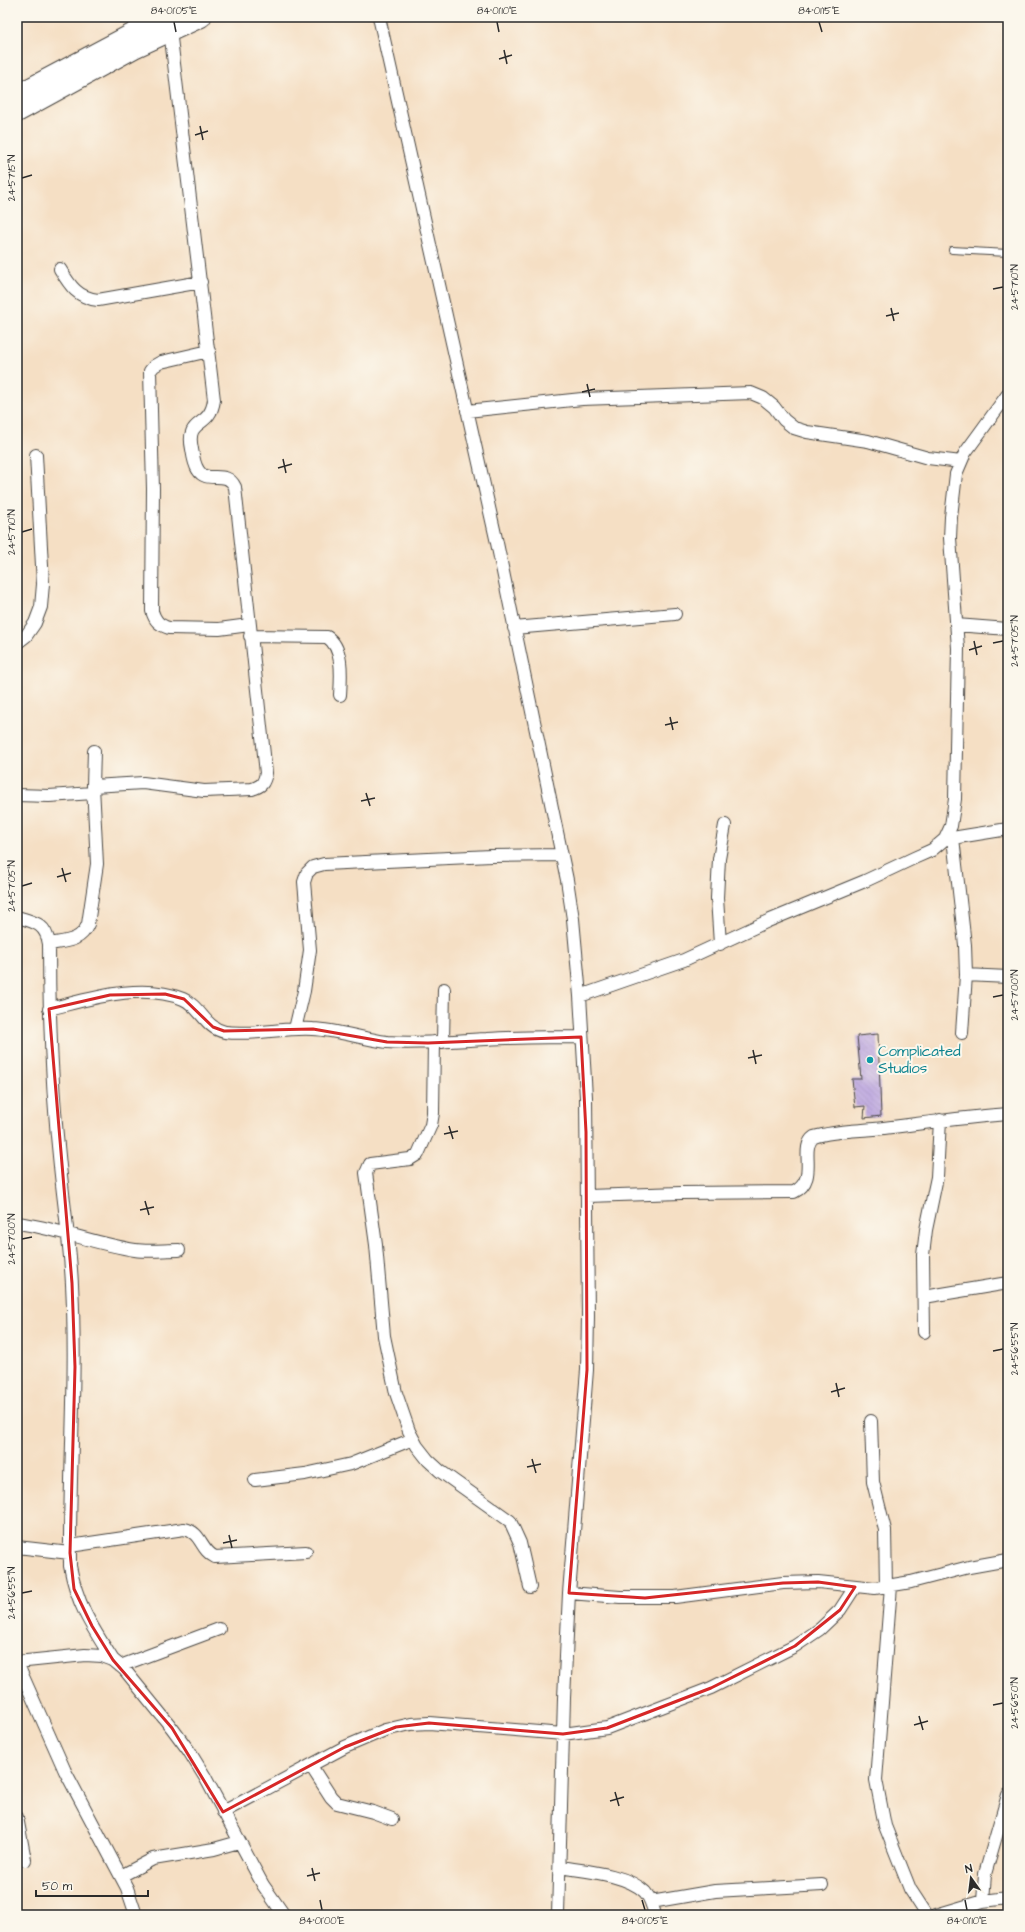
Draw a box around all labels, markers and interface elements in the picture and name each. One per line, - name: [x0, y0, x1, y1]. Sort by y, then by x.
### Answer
- text: 84°01'05"E: [151, 4, 197, 18]
- text: 84°01'10"E: [477, 4, 517, 18]
- text: 84°01'15"E: [798, 4, 840, 18]
- text: 24°57'15"N: [5, 155, 19, 201]
- text: 24°57'10"N: [1008, 264, 1022, 310]
- text: 24°57'10"N: [5, 509, 19, 555]
- text: 24°57'05"N: [1008, 615, 1022, 667]
- text: 24°57'05"N: [5, 860, 19, 912]
- text: 24°57'00"N: [1008, 970, 1022, 1020]
- place label: Complicated Studios: [878, 1041, 961, 1079]
- marker: Complicated Studios: [865, 1055, 875, 1065]
- text: 24°57'00"N: [5, 1214, 19, 1264]
- text: 24°56'55"N: [1008, 1323, 1022, 1375]
- text: 24°56'55"N: [5, 1567, 19, 1619]
- text: 24°56'50"N: [1008, 1677, 1022, 1729]
- north arrow: [951, 1858, 991, 1898]
- text: N: [964, 1861, 974, 1877]
- scale bar: [36, 1872, 148, 1898]
- text: 50 m: [42, 1878, 73, 1895]
- text: 84°01'00"E: [299, 1914, 345, 1928]
- text: 84°01'05"E: [622, 1914, 668, 1928]
- text: 84°01'10"E: [947, 1914, 987, 1928]

